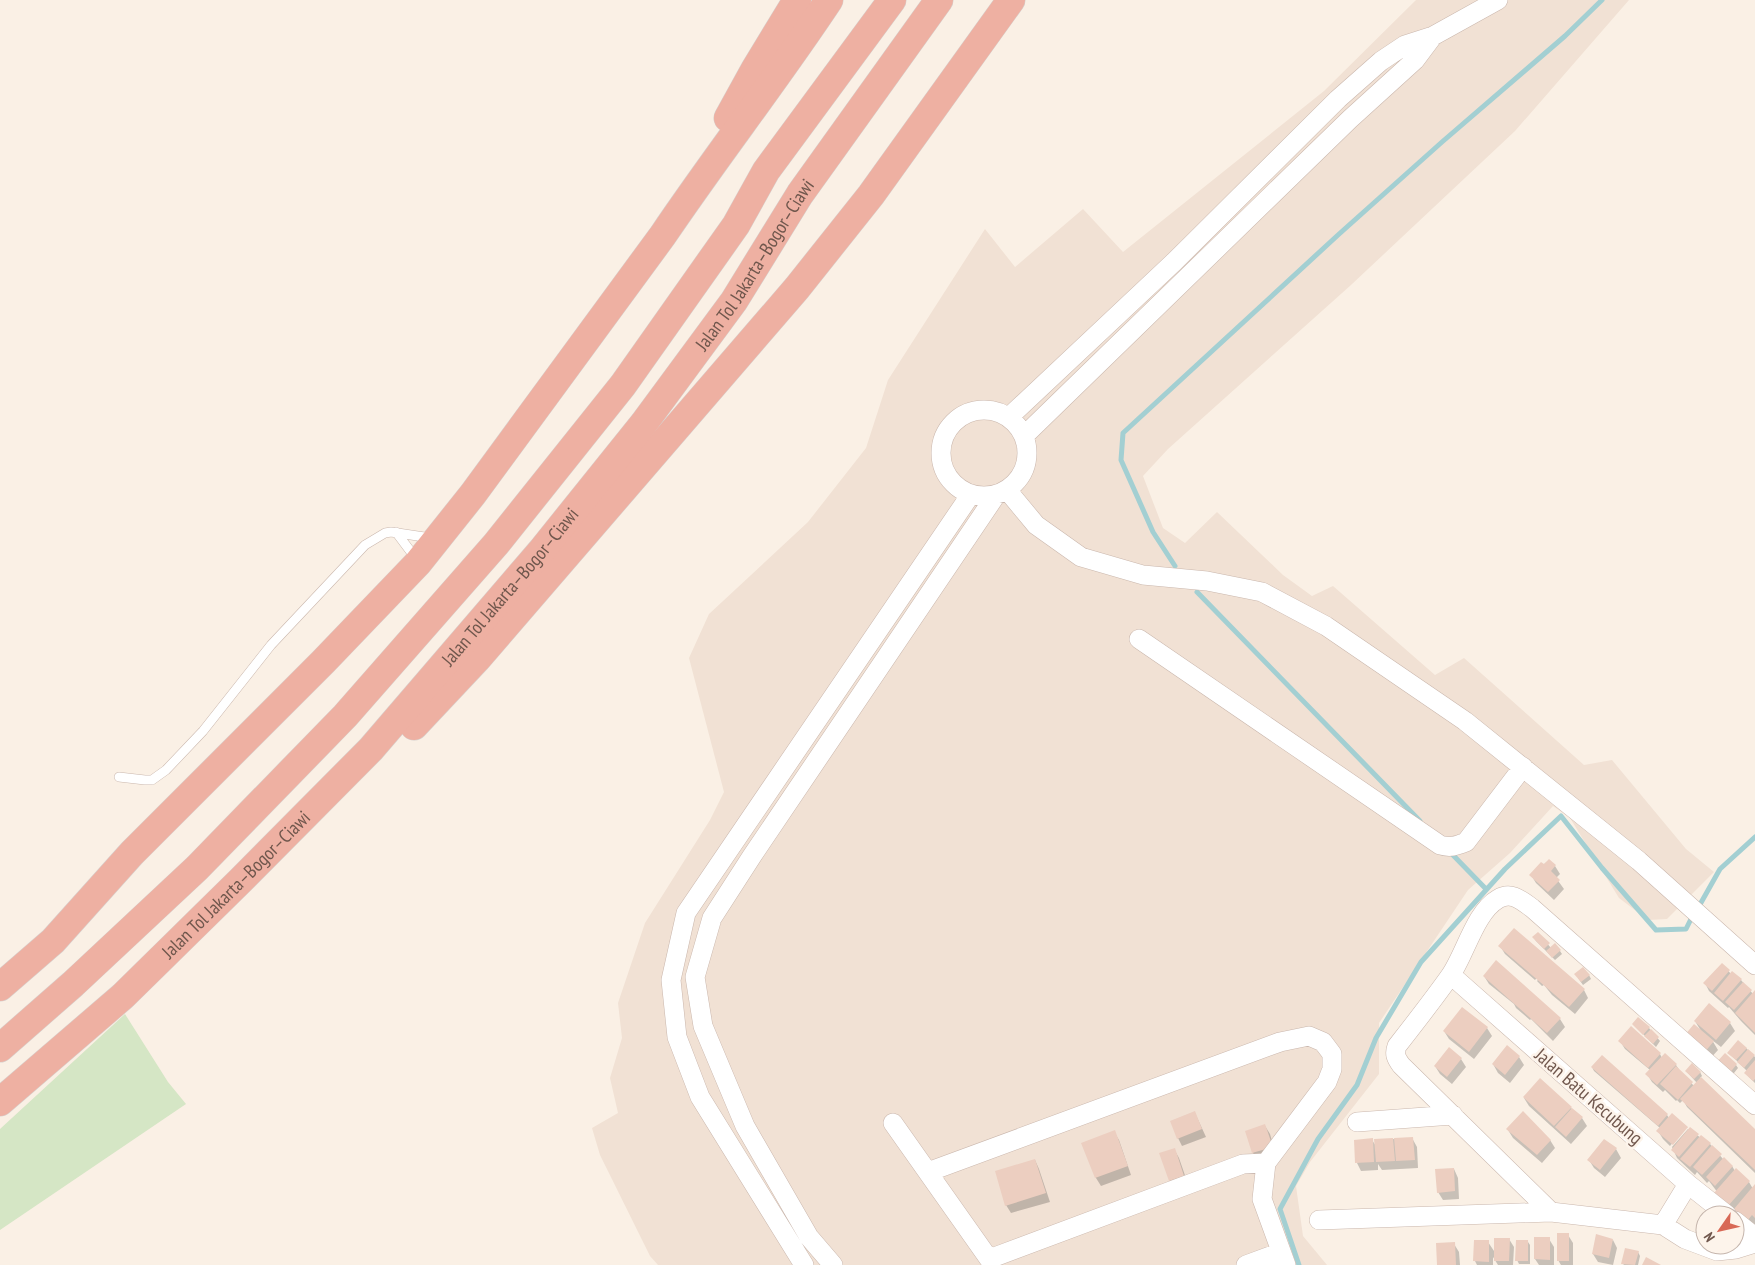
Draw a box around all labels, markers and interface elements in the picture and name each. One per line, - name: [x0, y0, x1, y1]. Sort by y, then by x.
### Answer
- street label: Jalan Tol Jakarta–Bogor–Ciawi: [689, 174, 819, 356]
- street label: Jalan Tol Jakarta–Bogor–Ciawi: [435, 503, 583, 671]
- street label: Jalan Tol Jakarta–Bogor–Ciawi: [156, 805, 315, 964]
- street label: Jalan Batu Kecubung: [1529, 1042, 1648, 1149]
- north arrow: [1695, 1205, 1745, 1255]
- text: N: [1700, 1229, 1719, 1245]

